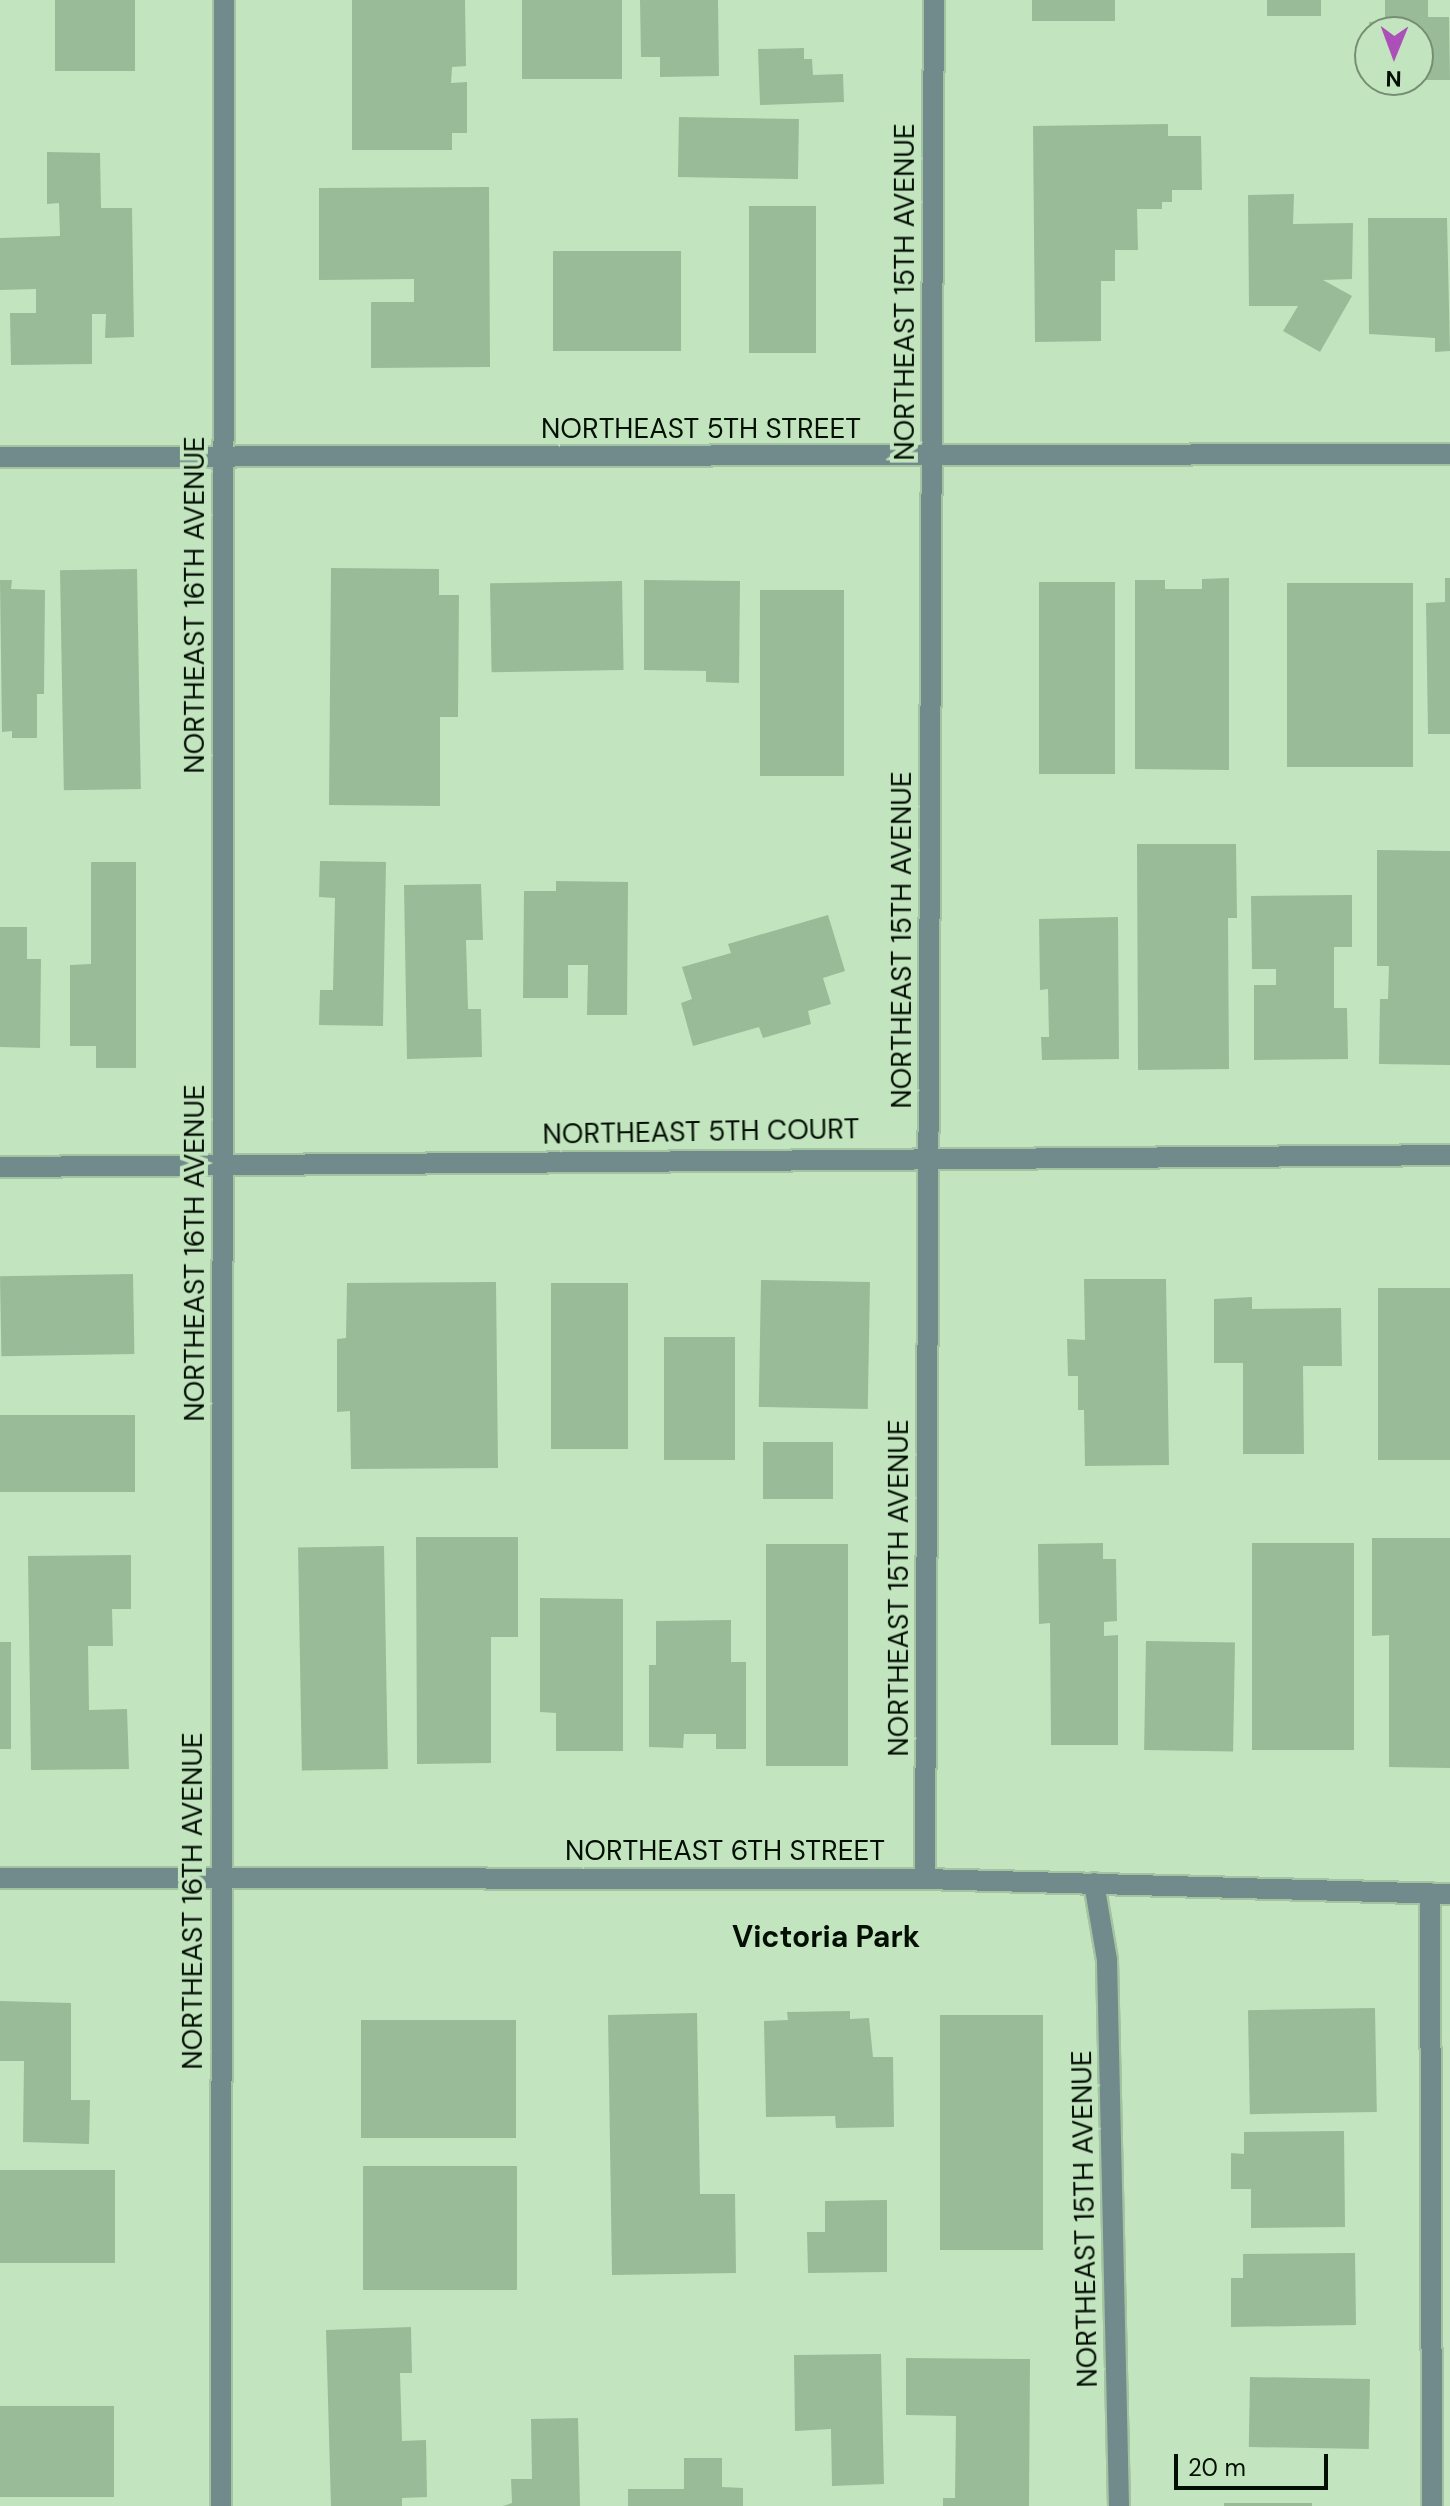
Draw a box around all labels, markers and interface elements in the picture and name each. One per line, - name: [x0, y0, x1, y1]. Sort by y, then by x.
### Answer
- north arrow: [1354, 16, 1434, 96]
- text: N: [1385, 64, 1402, 93]
- street label: NORTHEAST 15TH AVENUE: [888, 123, 922, 461]
- street label: NORTHEAST 5TH STREET: [541, 412, 861, 446]
- street label: NORTHEAST 16TH AVENUE: [178, 436, 212, 774]
- street label: NORTHEAST 15TH AVENUE: [885, 771, 919, 1109]
- street label: NORTHEAST 16TH AVENUE: [178, 1084, 212, 1422]
- street label: NORTHEAST 5TH COURT: [542, 1112, 860, 1152]
- street label: NORTHEAST 15TH AVENUE: [882, 1419, 916, 1757]
- street label: NORTHEAST 16TH AVENUE: [176, 1732, 210, 2070]
- street label: NORTHEAST 6TH STREET: [565, 1834, 885, 1868]
- district label: Victoria Park: [732, 1919, 920, 1955]
- street label: NORTHEAST 15TH AVENUE: [1065, 2050, 1105, 2388]
- scale bar: [1178, 2438, 1332, 2488]
- text: 20 m: [1188, 2452, 1246, 2483]

